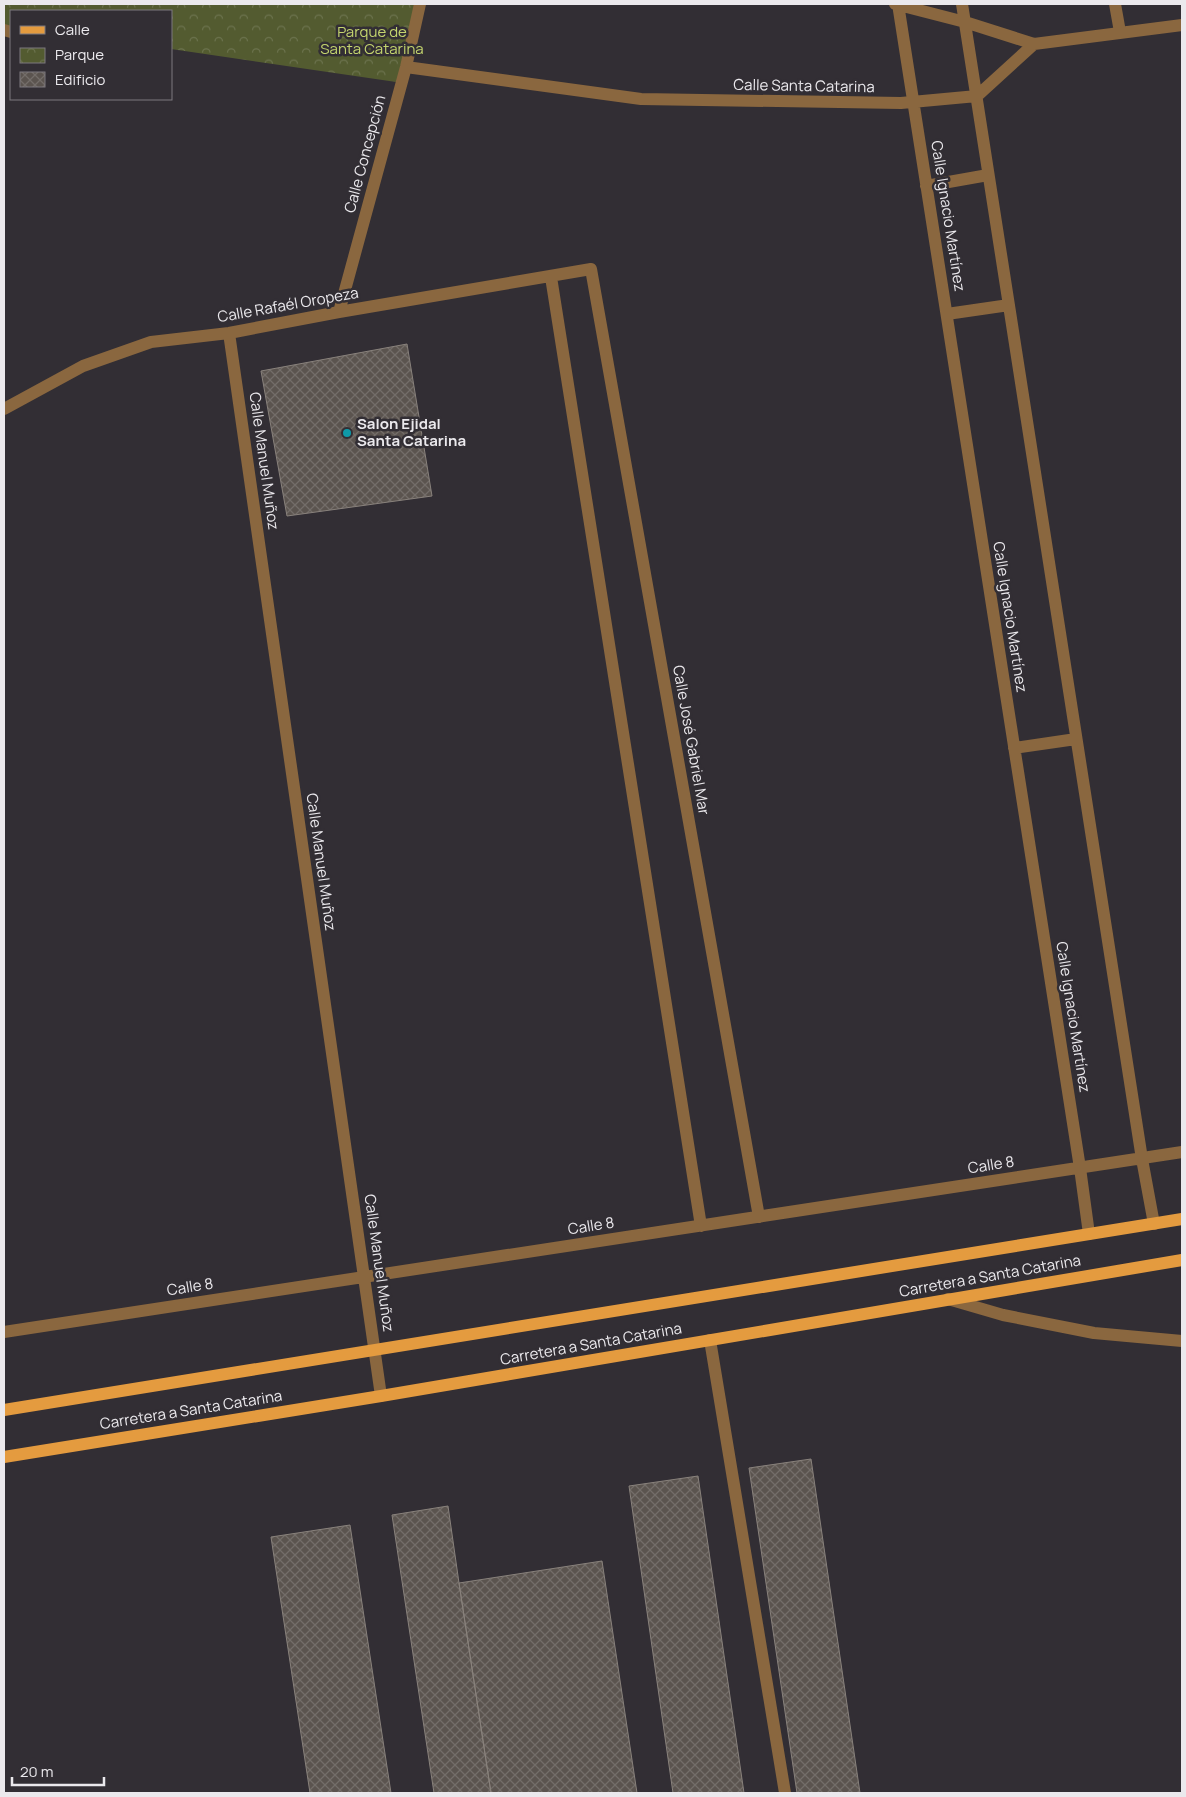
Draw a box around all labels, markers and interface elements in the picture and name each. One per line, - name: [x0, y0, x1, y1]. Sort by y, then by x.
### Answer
- legend: [10, 10, 172, 100]
- text: Calle: [55, 19, 90, 40]
- park label: Parque de Santa Catarina: [320, 21, 424, 59]
- text: Parque: [55, 44, 104, 65]
- text: Edificio: [55, 69, 106, 90]
- street label: Calle Santa Catarina: [733, 74, 875, 97]
- street label: Calle Concepción: [339, 93, 390, 215]
- street label: Calle Ignacio Martínez: [926, 139, 971, 293]
- street label: Calle Rafaél Oropeza: [216, 282, 360, 327]
- street label: Calle Manuel Muñoz: [244, 391, 285, 531]
- place label: Salon Ejidal Santa Catarina: [357, 413, 466, 451]
- marker: Salon Ejidal Santa Catarina: [341, 427, 353, 439]
- street label: Calle Ignacio Martínez: [988, 540, 1033, 694]
- street label: Calle José Gabriel Mar: [668, 663, 715, 817]
- street label: Calle Manuel Muñoz: [301, 792, 342, 932]
- street label: Calle Ignacio Martínez: [1051, 940, 1096, 1094]
- street label: Calle 8: [966, 1150, 1016, 1179]
- street label: Calle Manuel Muñoz: [359, 1193, 400, 1333]
- street label: Calle 8: [566, 1211, 616, 1240]
- street label: Carretera a Santa Catarina: [897, 1249, 1082, 1302]
- street label: Calle 8: [165, 1272, 215, 1301]
- street label: Carretera a Santa Catarina: [498, 1317, 683, 1370]
- street label: Carretera a Santa Catarina: [98, 1385, 284, 1434]
- scale bar: [12, 1754, 105, 1786]
- text: 20 m: [20, 1761, 53, 1782]

